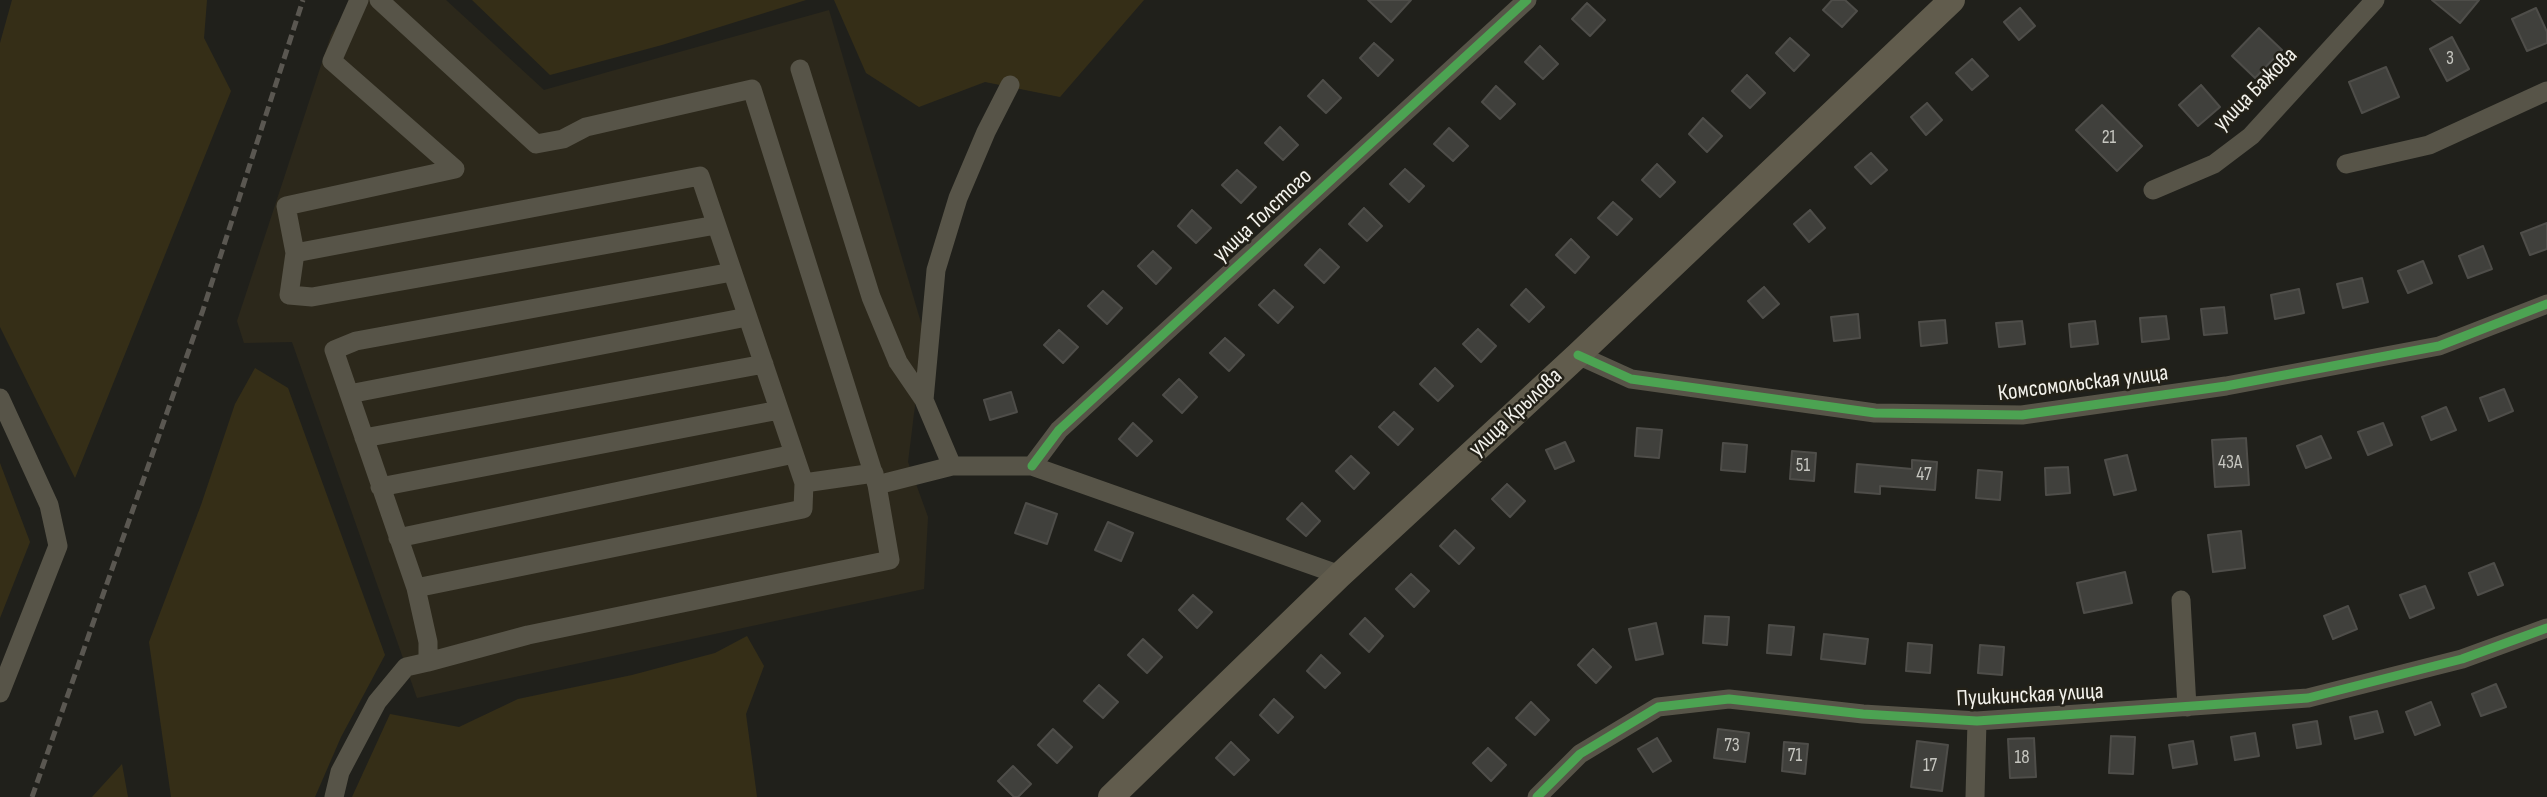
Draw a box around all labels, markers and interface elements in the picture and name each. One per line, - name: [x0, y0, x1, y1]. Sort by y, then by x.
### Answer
- street label: улица Бажова: [2208, 42, 2304, 138]
- house number: 3: [2446, 48, 2454, 70]
- house number: 21: [2102, 127, 2116, 149]
- street label: улица Толстого: [1208, 163, 1318, 269]
- street label: Комсомольская улица: [1996, 360, 2170, 408]
- street label: улица Крылова: [1464, 363, 1568, 463]
- house number: 43А: [2218, 452, 2242, 474]
- house number: 51: [1796, 455, 1810, 477]
- house number: 47: [1916, 464, 1932, 486]
- street label: Пушкинская улица: [1956, 678, 2104, 714]
- house number: 73: [1724, 735, 1740, 757]
- house number: 71: [1788, 745, 1802, 767]
- house number: 18: [2015, 747, 2029, 769]
- house number: 17: [1923, 755, 1937, 777]

